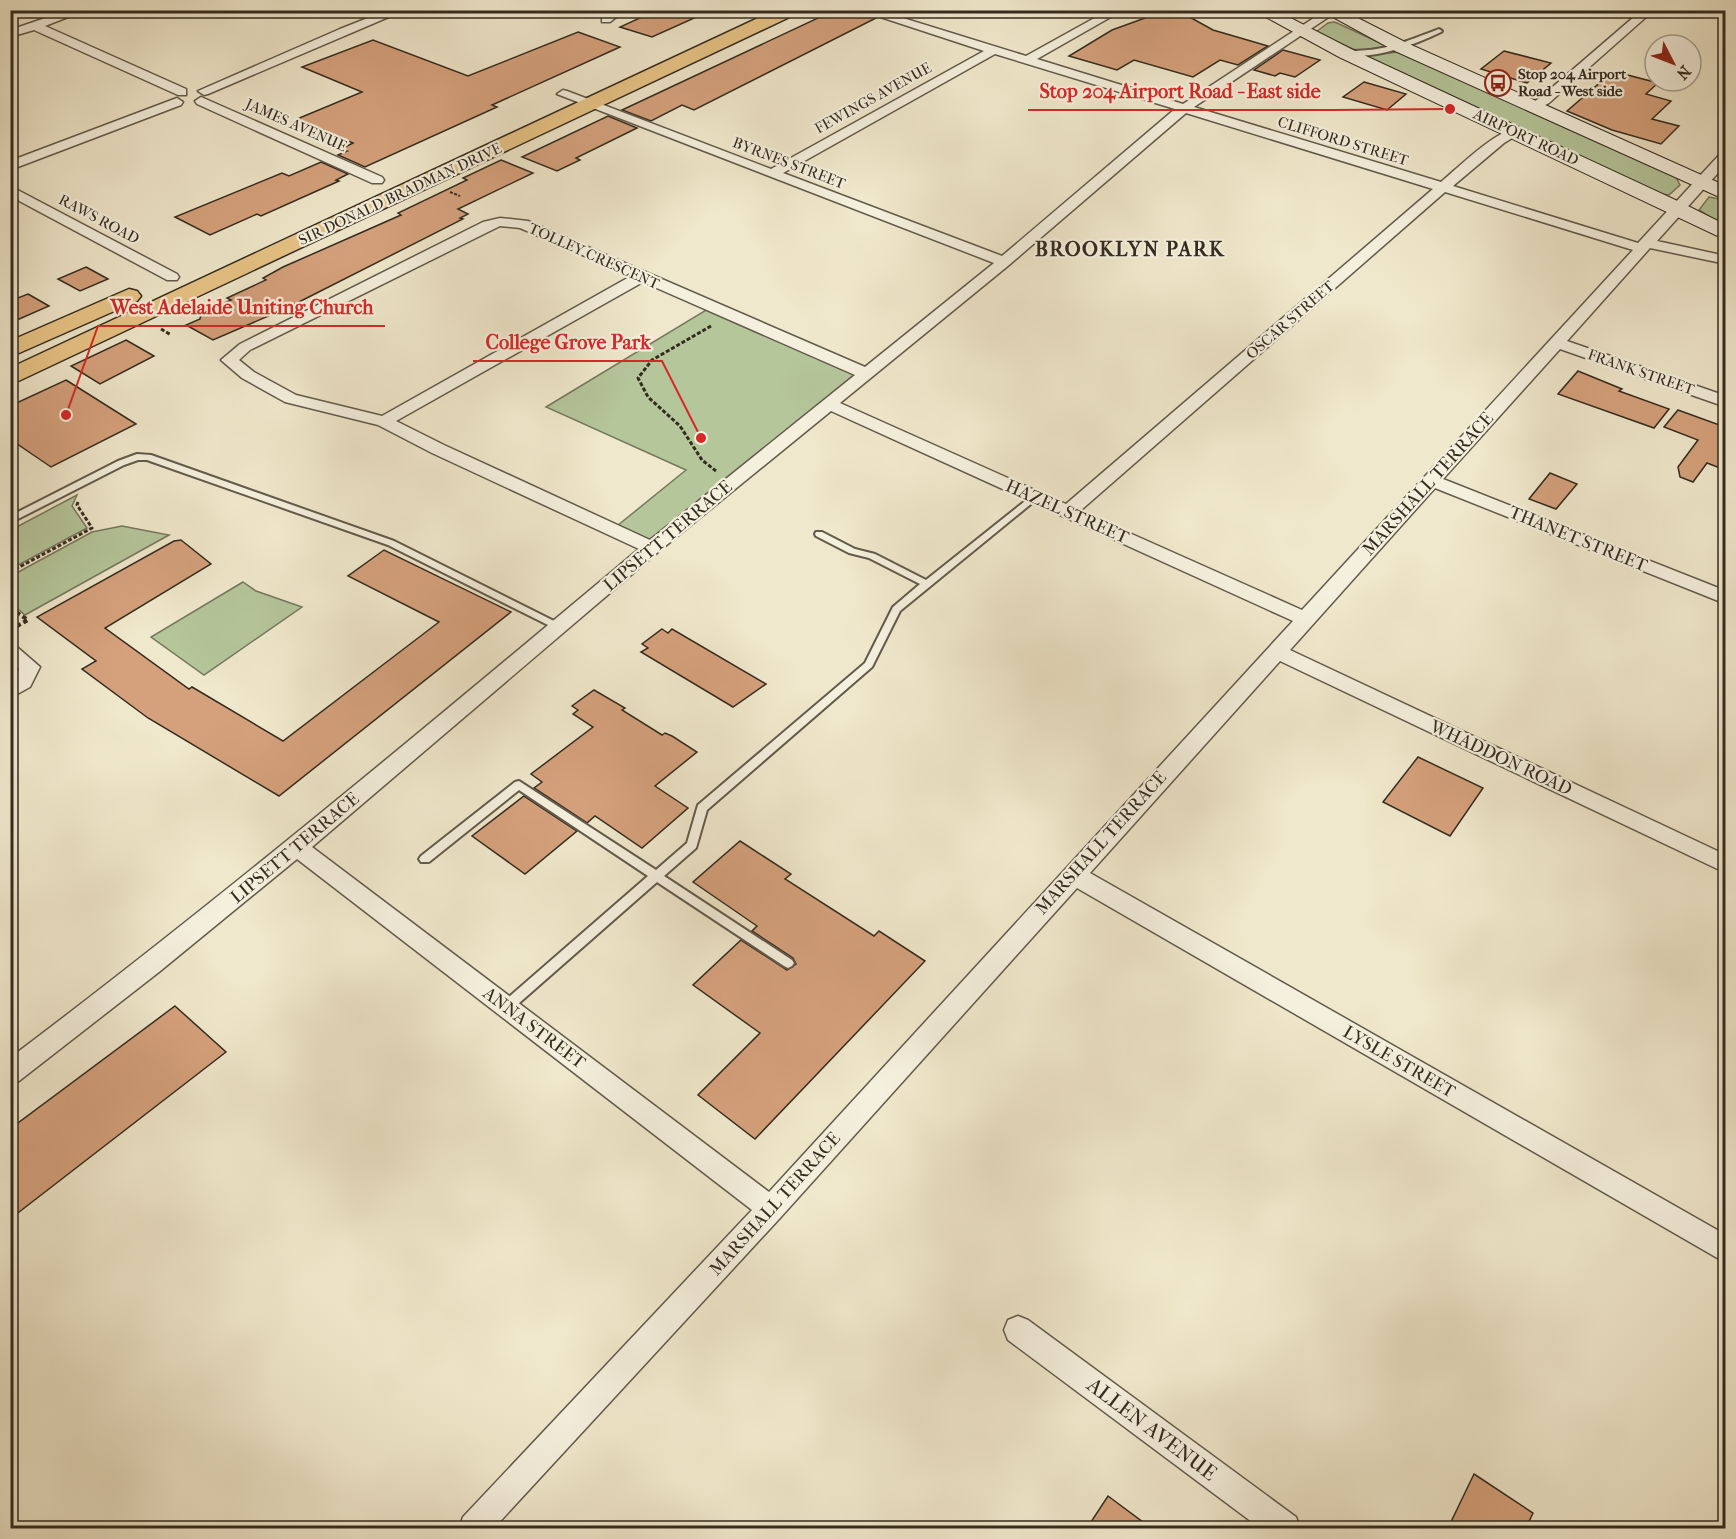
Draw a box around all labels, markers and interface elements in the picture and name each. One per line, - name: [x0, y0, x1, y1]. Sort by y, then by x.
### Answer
- north arrow: [1643, 33, 1703, 93]
- street label: FEWINGS AVENUE: [812, 58, 934, 138]
- text: N: [1672, 62, 1695, 84]
- place label: Stop 204 Airport Road - West side: [1518, 65, 1627, 100]
- bus stop icon: Stop 204 Airport Road - West side: [1483, 68, 1513, 98]
- callout: Stop 204 Airport Road - East side: [1028, 72, 1333, 110]
- text: Stop 204 Airport Road - East side: [1039, 80, 1321, 104]
- street label: JAMES AVENUE: [242, 94, 349, 155]
- street label: AIRPORT ROAD: [1470, 104, 1582, 169]
- street label: CLIFFORD STREET: [1276, 113, 1411, 170]
- street label: BYRNES STREET: [730, 133, 849, 193]
- street label: SIR DONALD BRADMAN DRIVE: [296, 139, 504, 249]
- street label: RAWS ROAD: [56, 190, 142, 248]
- street label: TOLLEY CRESCENT: [526, 219, 663, 293]
- district label: BROOKLYN PARK: [1035, 238, 1225, 261]
- street label: OSCAR STREET: [1242, 276, 1338, 363]
- callout: West Adelaide Uniting Church: [98, 288, 385, 326]
- text: West Adelaide Uniting Church: [109, 296, 374, 319]
- callout: College Grove Park: [473, 323, 662, 361]
- text: College Grove Park: [486, 331, 651, 354]
- street label: FRANK STREET: [1585, 345, 1697, 399]
- street label: MARSHALL TERRACE: [1358, 408, 1498, 560]
- street label: HAZEL STREET: [1002, 475, 1133, 549]
- street label: LIPSETT TERRACE: [600, 476, 736, 596]
- street label: THANET STREET: [1506, 502, 1651, 577]
- street label: WHADDON ROAD: [1426, 715, 1575, 800]
- street label: MARSHALL TERRACE: [1031, 767, 1171, 919]
- street label: LIPSETT TERRACE: [227, 788, 363, 908]
- street label: ANNA STREET: [478, 982, 590, 1074]
- street label: LYSLE STREET: [1339, 1021, 1459, 1103]
- street label: MARSHALL TERRACE: [705, 1128, 845, 1280]
- street label: ALLEN AVENUE: [1082, 1372, 1222, 1486]

